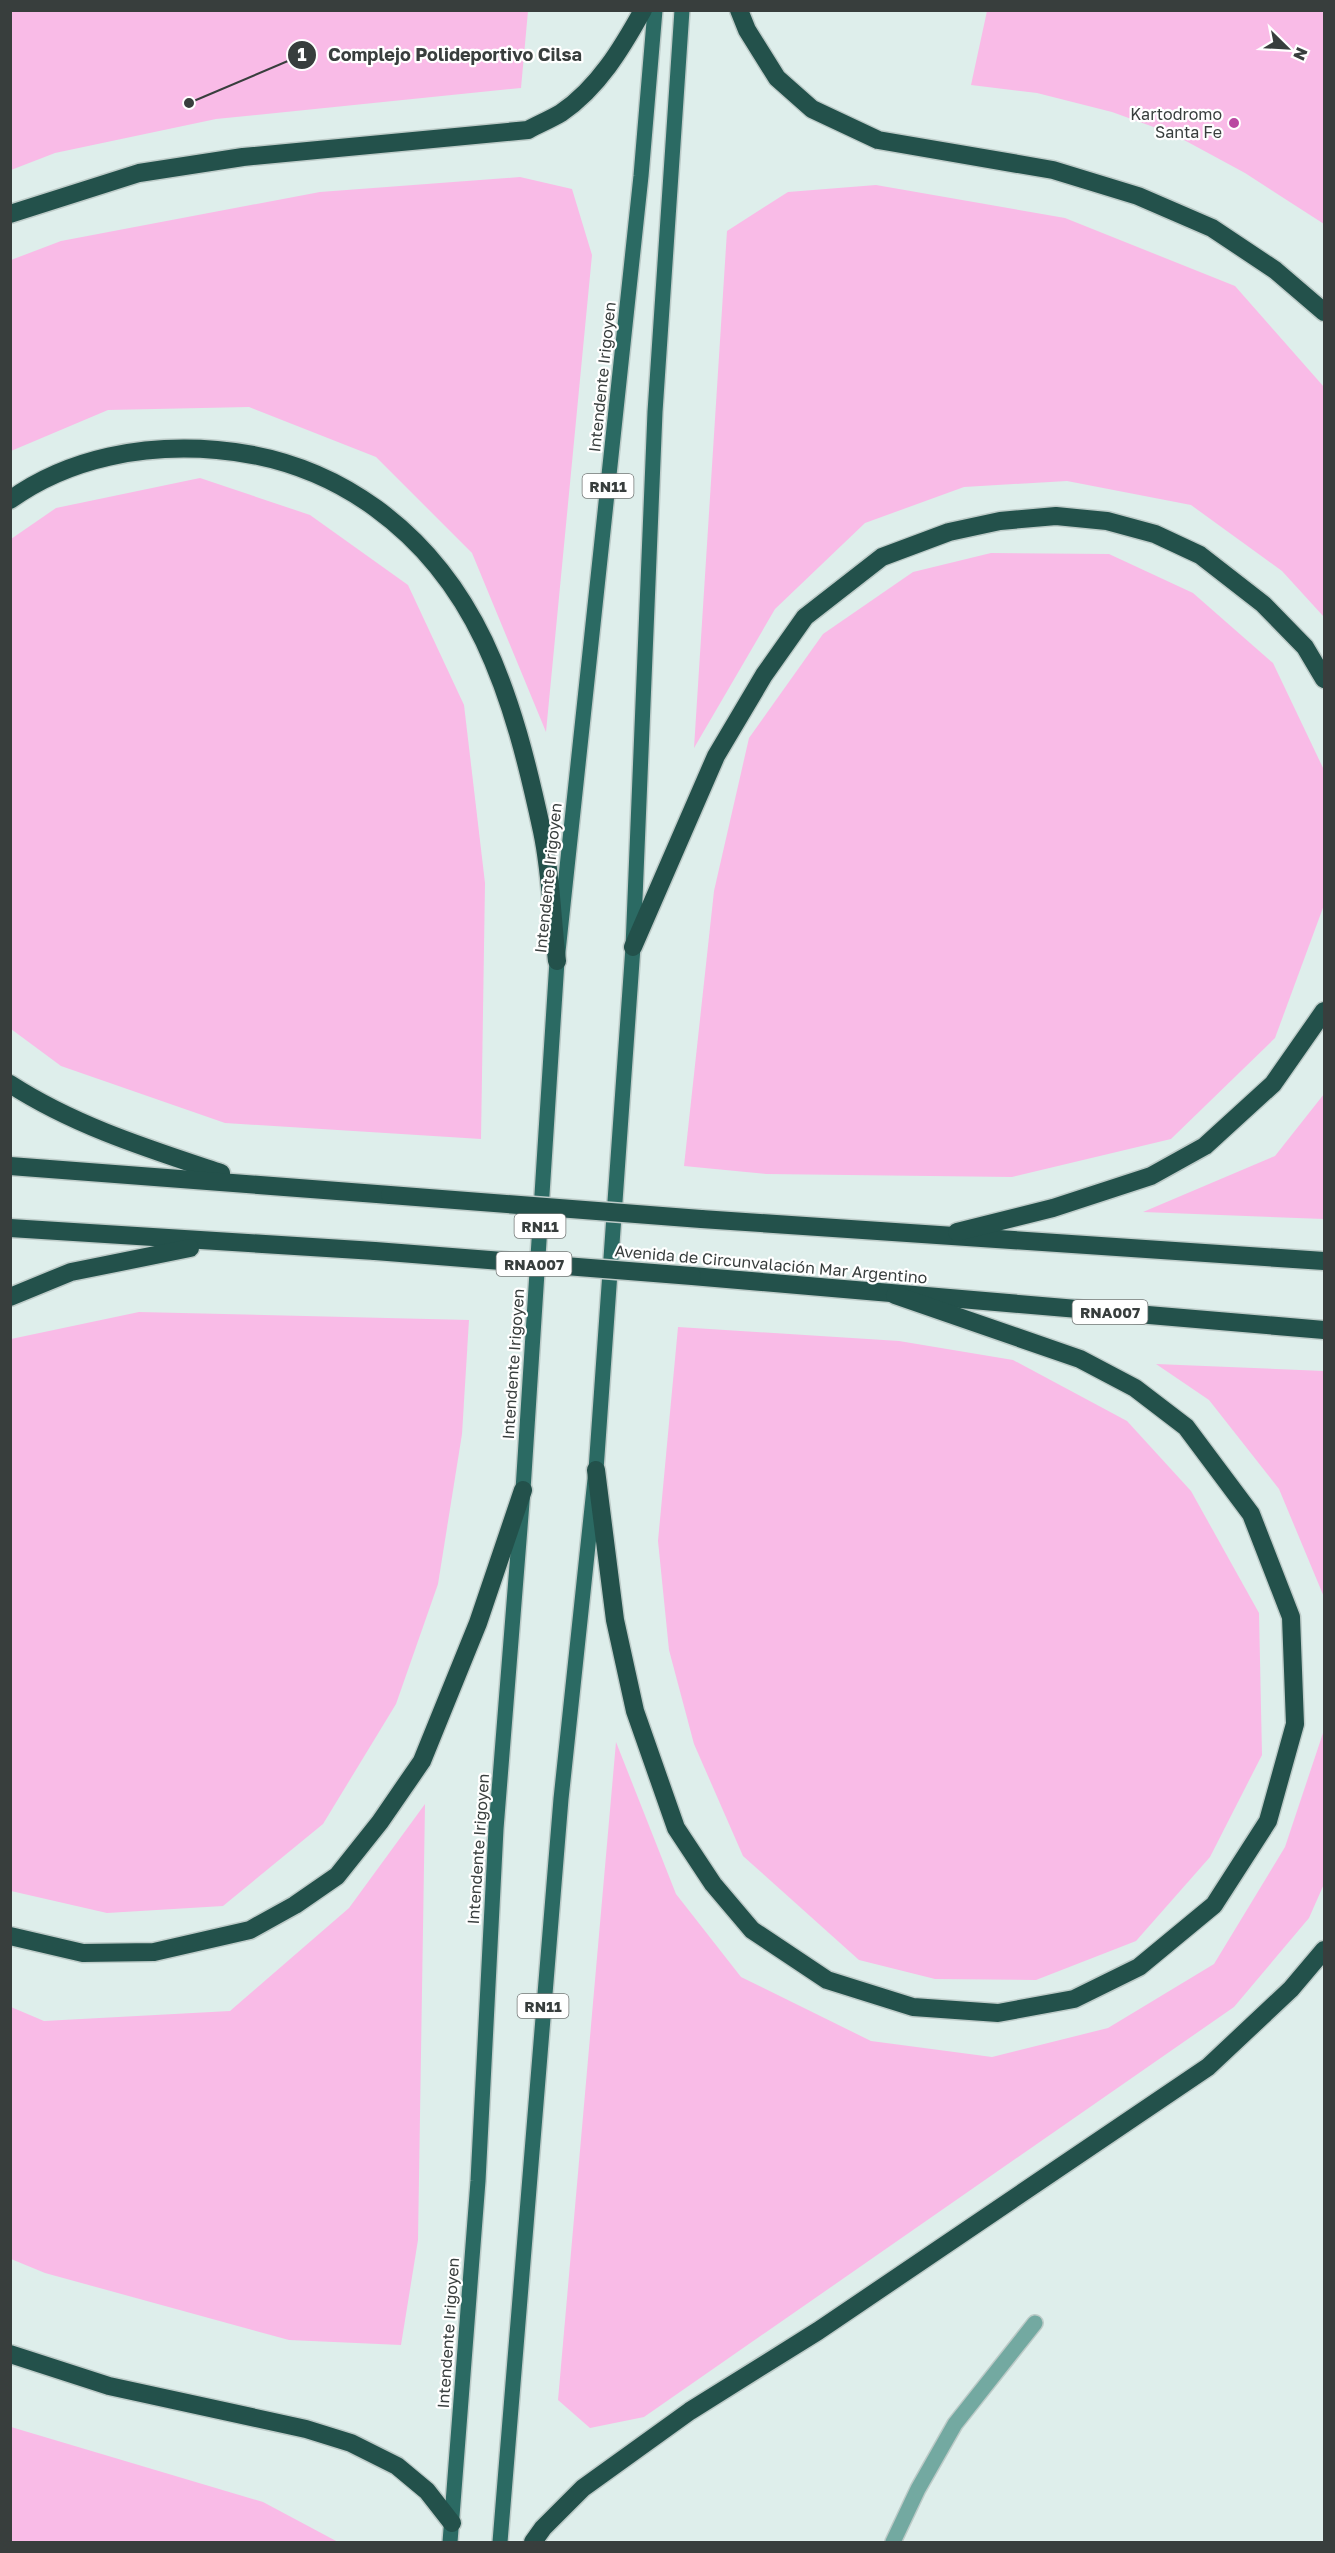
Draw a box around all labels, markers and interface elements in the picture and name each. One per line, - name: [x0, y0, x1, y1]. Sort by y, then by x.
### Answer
- north arrow: [1257, 18, 1317, 78]
- callout: Complejo Polideportivo Cilsa: [287, 37, 594, 73]
- text: 1: [297, 43, 307, 65]
- text: Complejo Polideportivo Cilsa: [328, 43, 582, 65]
- text: N: [1289, 44, 1312, 64]
- place label: Kartodromo Santa Fe: [1130, 104, 1222, 142]
- marker: Kartodromo Santa Fe: [1227, 116, 1241, 130]
- street label: Intendente Irigoyen: [584, 301, 620, 453]
- road number: RN11: [582, 474, 634, 498]
- street label: Intendente Irigoyen: [530, 802, 566, 954]
- road number: RN11: [514, 1214, 566, 1238]
- street label: Avenida de Circunvalación Mar Argentino: [614, 1240, 928, 1288]
- road number: RNA007: [496, 1252, 572, 1276]
- street label: Intendente Irigoyen: [498, 1288, 528, 1440]
- road number: RNA007: [1072, 1300, 1148, 1324]
- street label: Intendente Irigoyen: [463, 1773, 493, 1925]
- road number: RN11: [518, 1994, 568, 2018]
- street label: Intendente Irigoyen: [433, 2257, 463, 2409]

